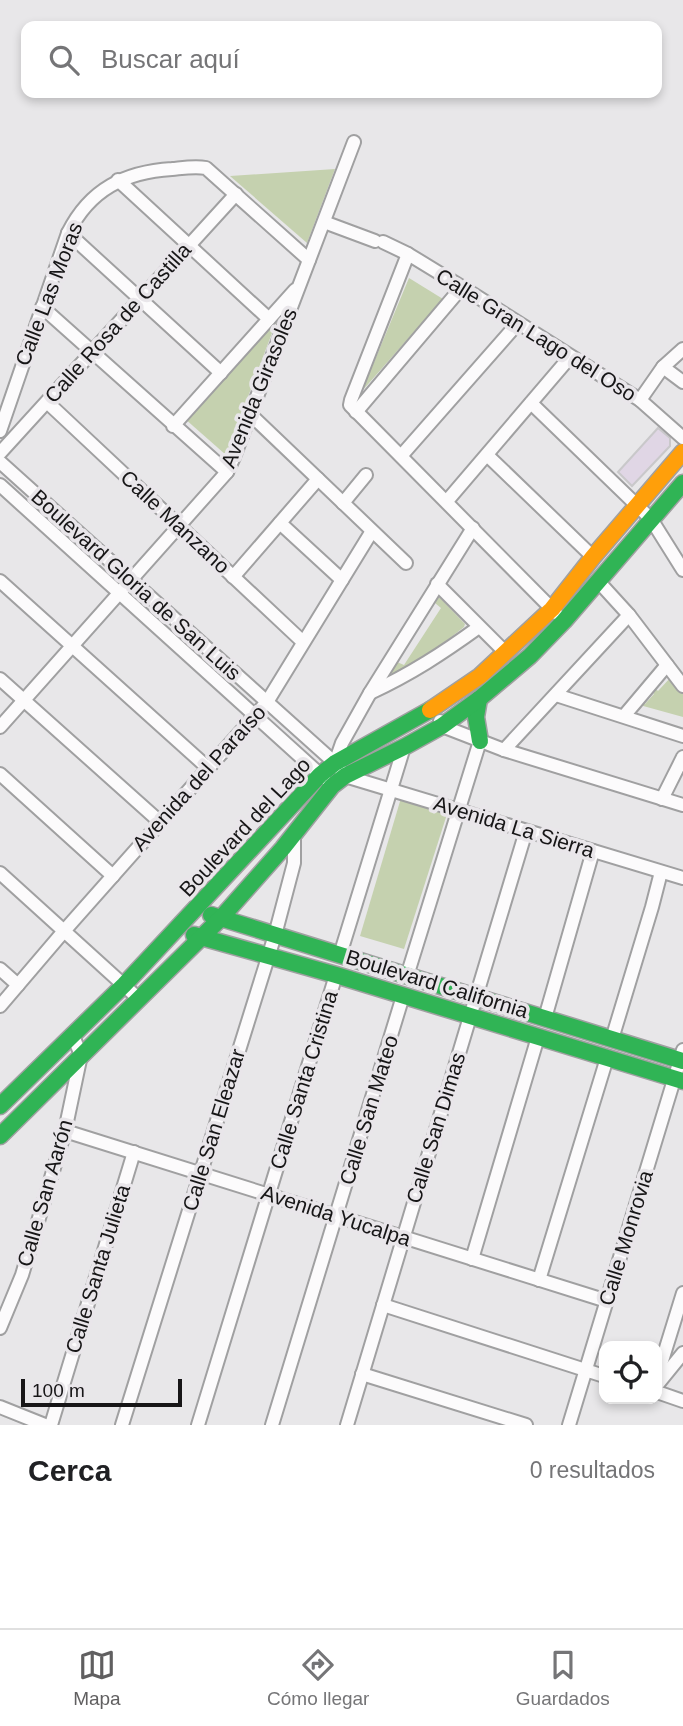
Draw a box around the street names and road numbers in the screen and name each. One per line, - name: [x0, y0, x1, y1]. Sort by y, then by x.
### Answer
- street label: Calle Las Moras: [11, 219, 86, 369]
- street label: Calle Rosa de Castilla: [40, 238, 196, 407]
- street label: Calle Gran Lago del Oso: [432, 264, 640, 406]
- street label: Avenida Girasoles: [216, 305, 301, 471]
- street label: Calle Manzano: [116, 465, 234, 578]
- street label: Boulevard Gloria de San Luis: [27, 485, 246, 685]
- street label: Avenida del Paraíso: [127, 700, 270, 855]
- street label: Boulevard del Lago: [175, 753, 315, 901]
- street label: Avenida La Sierra: [431, 791, 597, 862]
- street label: Boulevard California: [343, 945, 531, 1022]
- street label: Calle Santa Cristina: [265, 987, 342, 1172]
- street label: Calle San Mateo: [335, 1032, 402, 1187]
- street label: Calle San Eleazar: [178, 1046, 249, 1214]
- street label: Calle San Dimas: [402, 1050, 469, 1206]
- street label: Calle San Aarón: [13, 1117, 76, 1269]
- street label: Calle Monrovia: [594, 1167, 657, 1308]
- street label: Calle Santa Julieta: [61, 1181, 134, 1356]
- street label: Avenida Yucalpa: [259, 1181, 414, 1251]

